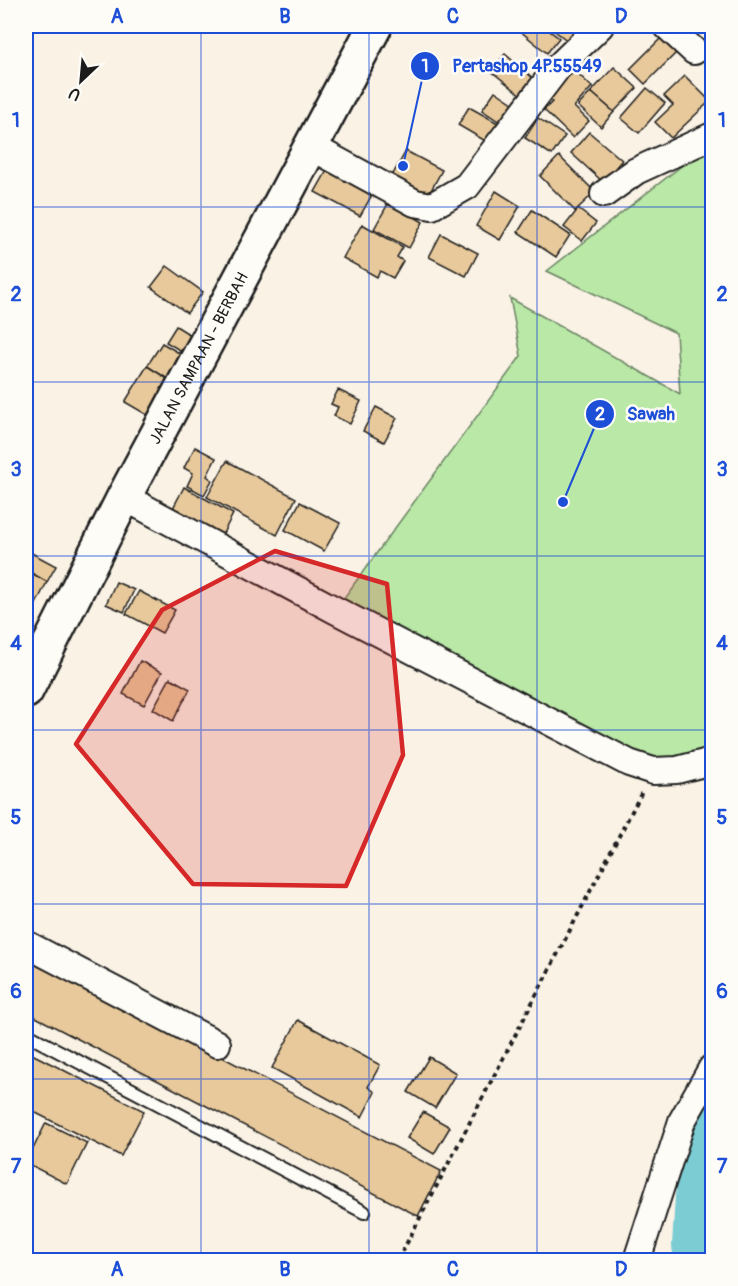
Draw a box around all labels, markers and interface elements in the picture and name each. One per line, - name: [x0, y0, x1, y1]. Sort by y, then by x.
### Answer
- text: A: [111, 4, 124, 29]
- text: B: [279, 4, 291, 29]
- text: C: [447, 4, 459, 29]
- text: D: [615, 4, 628, 29]
- callout: Pertashop 4P.55549: [410, 48, 614, 84]
- north arrow: [51, 51, 111, 111]
- text: 1: [421, 55, 429, 78]
- text: Pertashop 4P.55549: [452, 55, 602, 78]
- text: U: [65, 82, 84, 105]
- text: 1: [12, 108, 20, 133]
- text: 1: [718, 108, 726, 133]
- street label: JALAN SAMPAAN - BERBAH: [145, 269, 253, 448]
- text: 2: [10, 282, 22, 307]
- text: 2: [716, 282, 728, 307]
- callout: Sawah: [585, 396, 687, 432]
- text: 2: [595, 403, 605, 426]
- text: Sawah: [627, 403, 675, 426]
- text: 3: [10, 457, 22, 482]
- text: 3: [716, 457, 728, 482]
- text: 4: [10, 631, 22, 656]
- text: 4: [716, 631, 728, 656]
- text: 5: [11, 805, 22, 830]
- text: 5: [717, 805, 728, 830]
- text: 6: [10, 979, 22, 1004]
- text: 6: [716, 979, 728, 1004]
- text: 7: [11, 1154, 22, 1179]
- text: 7: [717, 1154, 728, 1179]
- text: A: [111, 1257, 124, 1282]
- text: B: [279, 1257, 291, 1282]
- text: C: [447, 1257, 459, 1282]
- text: D: [615, 1257, 628, 1282]

